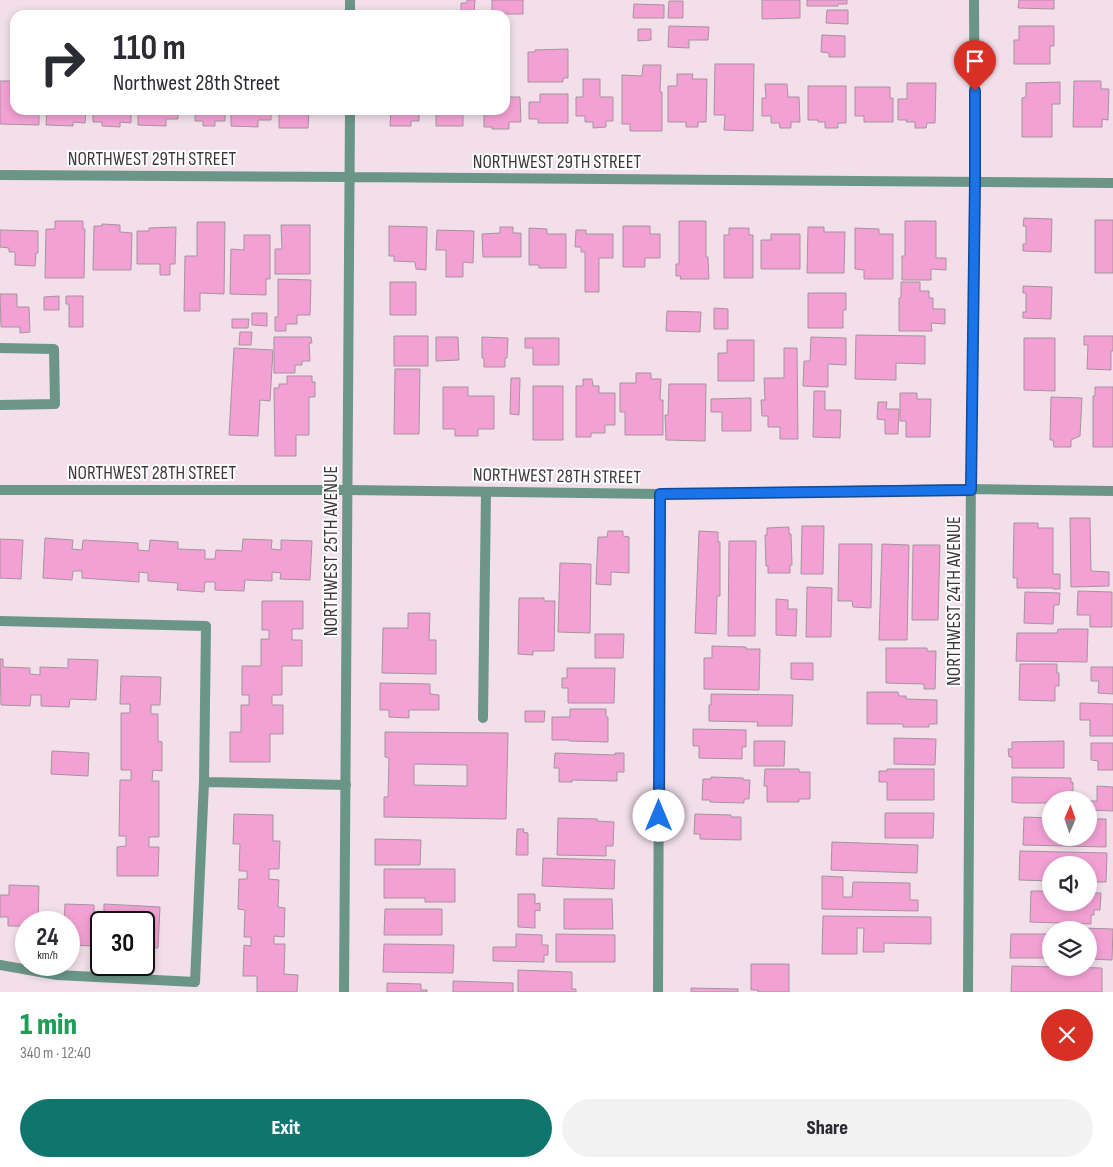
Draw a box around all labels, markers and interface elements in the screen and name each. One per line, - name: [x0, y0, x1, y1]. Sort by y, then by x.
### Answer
- text: 110 m: [113, 27, 186, 70]
- icon: right: [30, 30, 95, 95]
- pin: [954, 40, 996, 91]
- icon: arrive: [961, 47, 989, 75]
- text: Northwest 28th Street: [113, 70, 280, 97]
- street label: NORTHWEST 29TH STREET: [68, 148, 236, 171]
- street label: NORTHWEST 29TH STREET: [473, 151, 641, 174]
- street label: NORTHWEST 28TH STREET: [68, 462, 236, 485]
- street label: NORTHWEST 28TH STREET: [473, 464, 642, 489]
- street label: NORTHWEST 25TH AVENUE: [320, 466, 343, 636]
- street label: NORTHWEST 24TH AVENUE: [943, 516, 966, 686]
- position arrow: [632, 789, 684, 841]
- north arrow: [1042, 791, 1098, 846]
- map controls: [1042, 791, 1097, 976]
- button: sound: [1042, 856, 1097, 911]
- speed limit sign: 30: [90, 911, 155, 976]
- button: layers: [1042, 921, 1097, 976]
- text: 24: [36, 922, 59, 953]
- text: km/h: [37, 948, 58, 963]
- text: 1 min: [20, 1007, 77, 1043]
- button: close: [1041, 1009, 1093, 1061]
- text: 340 m · 12:40: [20, 1044, 91, 1063]
- button: Exit: [20, 1099, 552, 1157]
- button: Share: [562, 1099, 1093, 1157]

